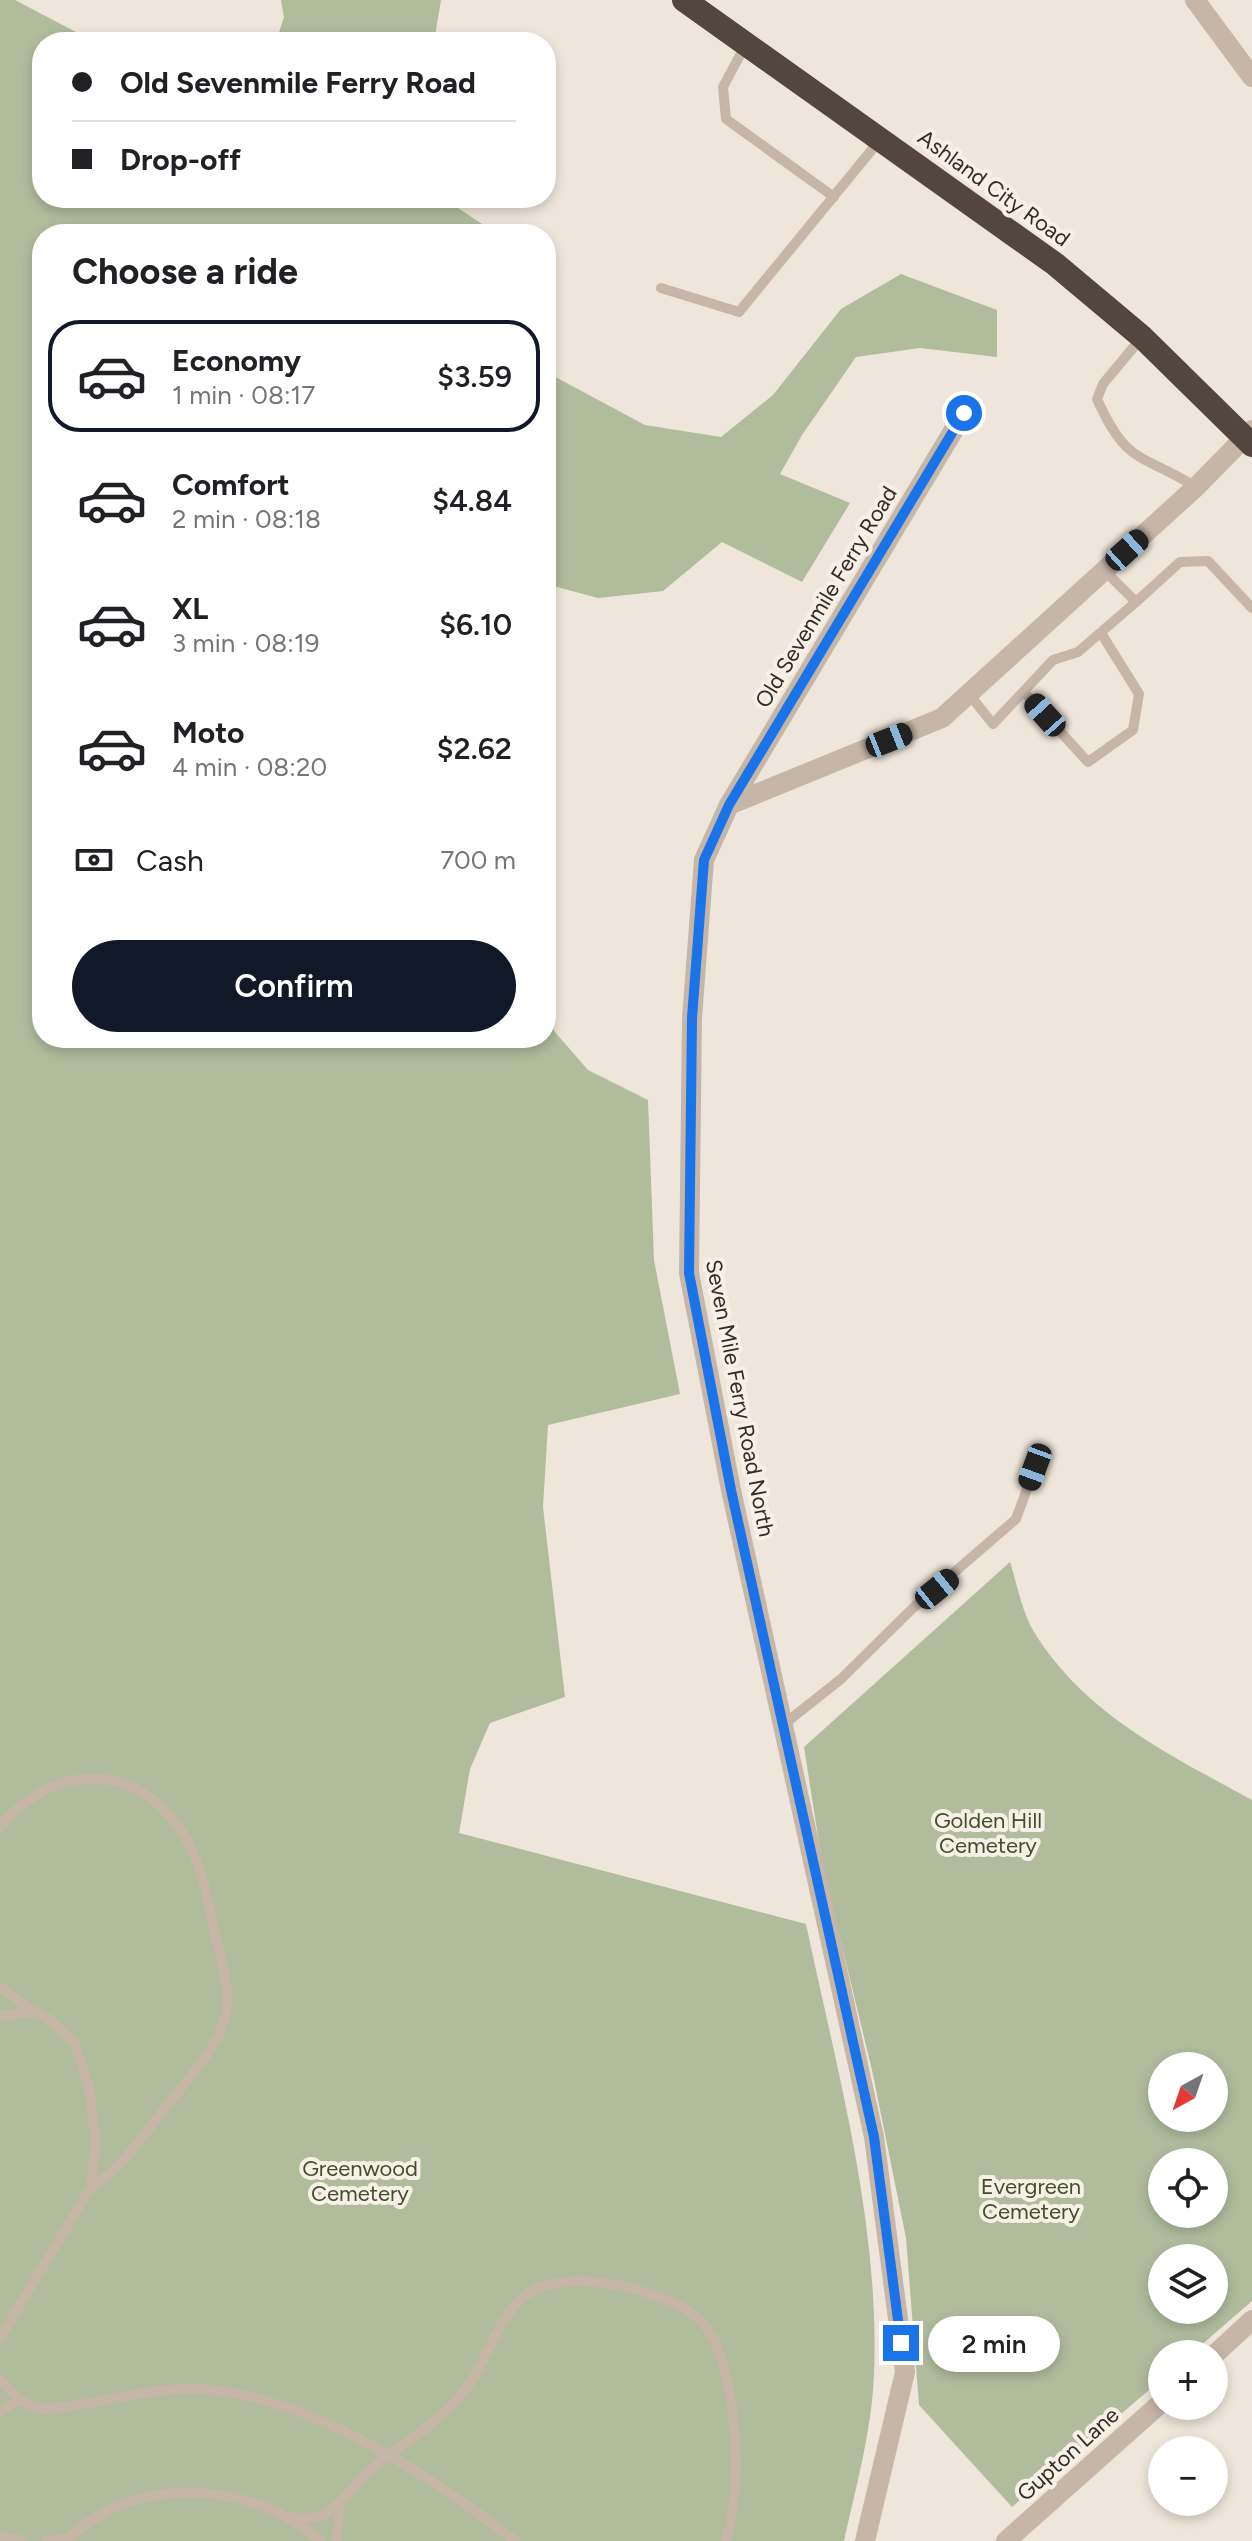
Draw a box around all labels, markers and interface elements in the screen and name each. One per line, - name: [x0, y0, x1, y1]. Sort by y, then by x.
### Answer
- text: Old Sevenmile Ferry Road: [120, 64, 476, 101]
- street label: Ashland City Road: [913, 124, 1075, 252]
- text: Drop-off: [120, 141, 241, 178]
- text: Choose a ride: [72, 250, 298, 293]
- icon: car: [76, 340, 148, 412]
- text: Economy: [172, 342, 301, 379]
- text: $3.59: [437, 358, 512, 395]
- text: 1 min · 08:17: [172, 379, 315, 411]
- route start: [946, 395, 982, 431]
- icon: car: [76, 464, 148, 536]
- text: Comfort: [172, 466, 290, 503]
- street label: Old Sevenmile Ferry Road: [749, 481, 903, 713]
- text: $4.84: [432, 482, 512, 519]
- text: 2 min · 08:18: [172, 503, 321, 535]
- car: [1101, 525, 1153, 575]
- icon: car: [76, 588, 148, 660]
- text: XL: [172, 590, 208, 627]
- text: $6.10: [439, 606, 512, 643]
- text: 3 min · 08:19: [172, 627, 319, 659]
- car: [1020, 689, 1070, 741]
- icon: car: [76, 712, 148, 784]
- text: Moto: [172, 714, 244, 751]
- car: [862, 720, 916, 760]
- text: $2.62: [437, 730, 512, 767]
- text: 4 min · 08:20: [172, 751, 327, 783]
- icon: cash: [72, 838, 116, 882]
- text: Cash: [136, 842, 204, 879]
- text: 700 m: [440, 844, 516, 876]
- button: Confirm: [72, 940, 516, 1032]
- street label: Seven Mile Ferry Road North: [700, 1257, 780, 1539]
- car: [1016, 1440, 1054, 1494]
- car: [911, 1565, 963, 1613]
- park label: Golden Hill Cemetery: [934, 1807, 1042, 1859]
- north arrow: [1148, 2052, 1228, 2132]
- map controls: [1148, 2052, 1228, 2516]
- button: locate: [1148, 2148, 1228, 2228]
- park label: Greenwood Cemetery: [302, 2155, 418, 2207]
- park label: Evergreen Cemetery: [981, 2173, 1081, 2225]
- button: layers: [1148, 2244, 1228, 2324]
- callout: 2 min: [929, 2315, 1061, 2371]
- route end: [883, 2325, 919, 2361]
- text: 2 min: [962, 2328, 1026, 2360]
- button: +: [1148, 2340, 1228, 2420]
- street label: Gupton Lane: [1012, 2401, 1124, 2507]
- button: −: [1148, 2436, 1228, 2516]

